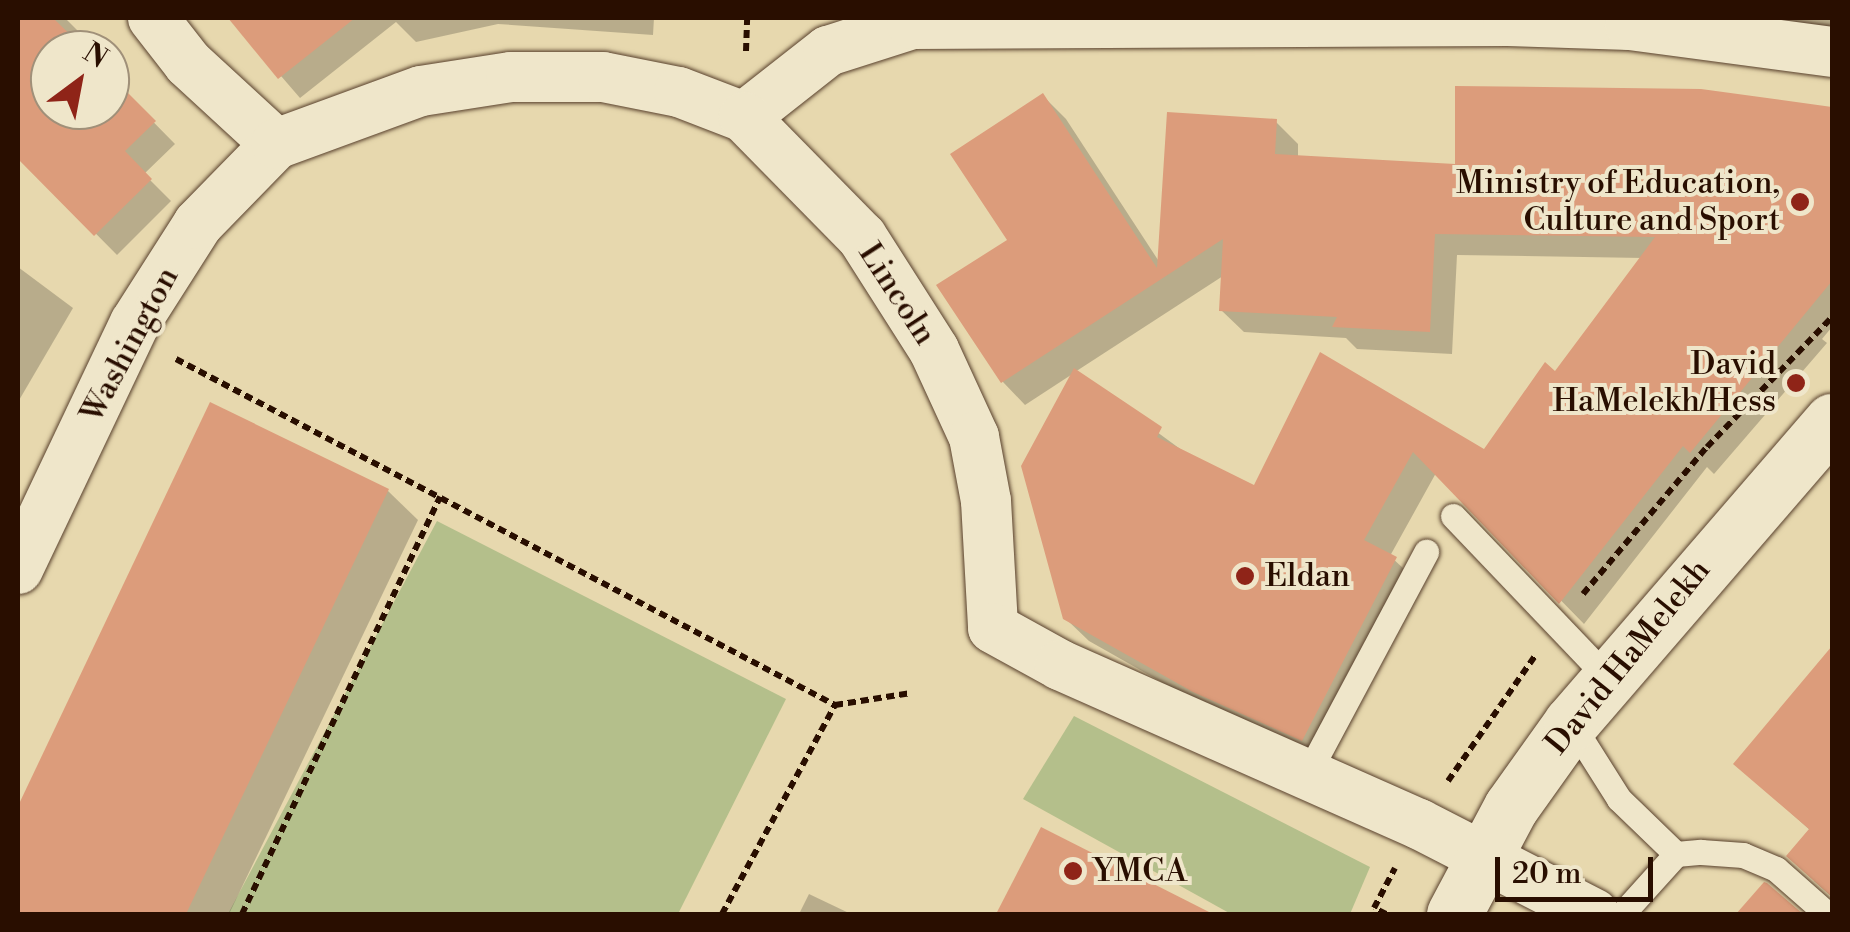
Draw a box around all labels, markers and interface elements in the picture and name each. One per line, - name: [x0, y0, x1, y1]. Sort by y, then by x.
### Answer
- north arrow: [30, 30, 130, 130]
- text: N: [76, 35, 114, 77]
- place label: Ministry of Education, Culture and Sport: [1456, 165, 1780, 240]
- marker: Ministry of Education, Culture and Sport: [1789, 191, 1811, 213]
- street label: Lincoln: [850, 236, 944, 352]
- street label: Washington: [73, 261, 187, 429]
- place label: David HaMelekh/Hess: [1552, 346, 1776, 421]
- marker: David HaMelekh/Hess: [1785, 372, 1807, 394]
- street label: David HaMelekh: [1538, 552, 1718, 762]
- place label: Eldan: [1265, 557, 1350, 595]
- marker: Eldan: [1234, 565, 1256, 587]
- scale bar: [1500, 837, 1658, 899]
- place label: YMCA: [1093, 852, 1187, 890]
- text: 20 m: [1512, 855, 1581, 893]
- marker: YMCA: [1062, 860, 1084, 882]

